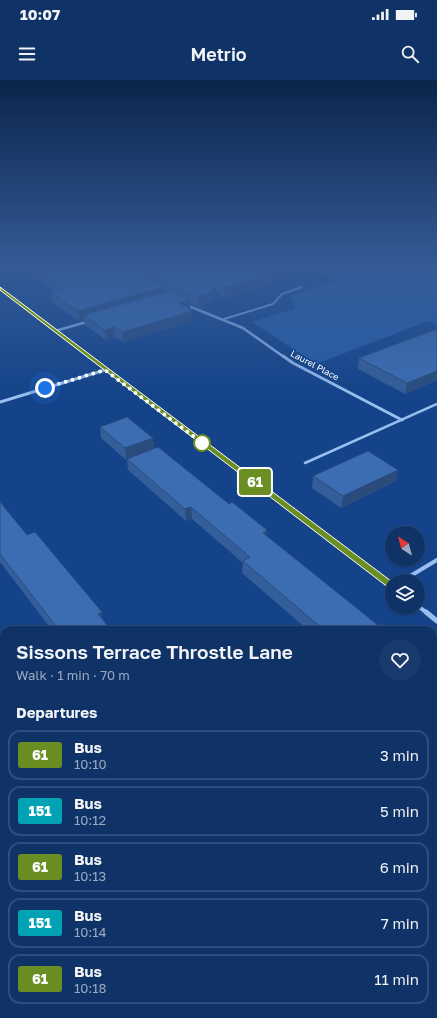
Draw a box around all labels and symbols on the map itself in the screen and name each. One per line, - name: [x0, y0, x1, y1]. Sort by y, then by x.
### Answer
- street label: Laurel Place: [289, 348, 341, 382]
- your location: [35, 378, 55, 398]
- unlabelled marker: [193, 434, 211, 452]
- line badge: 61: [237, 469, 273, 495]
- north arrow: [385, 526, 425, 566]

